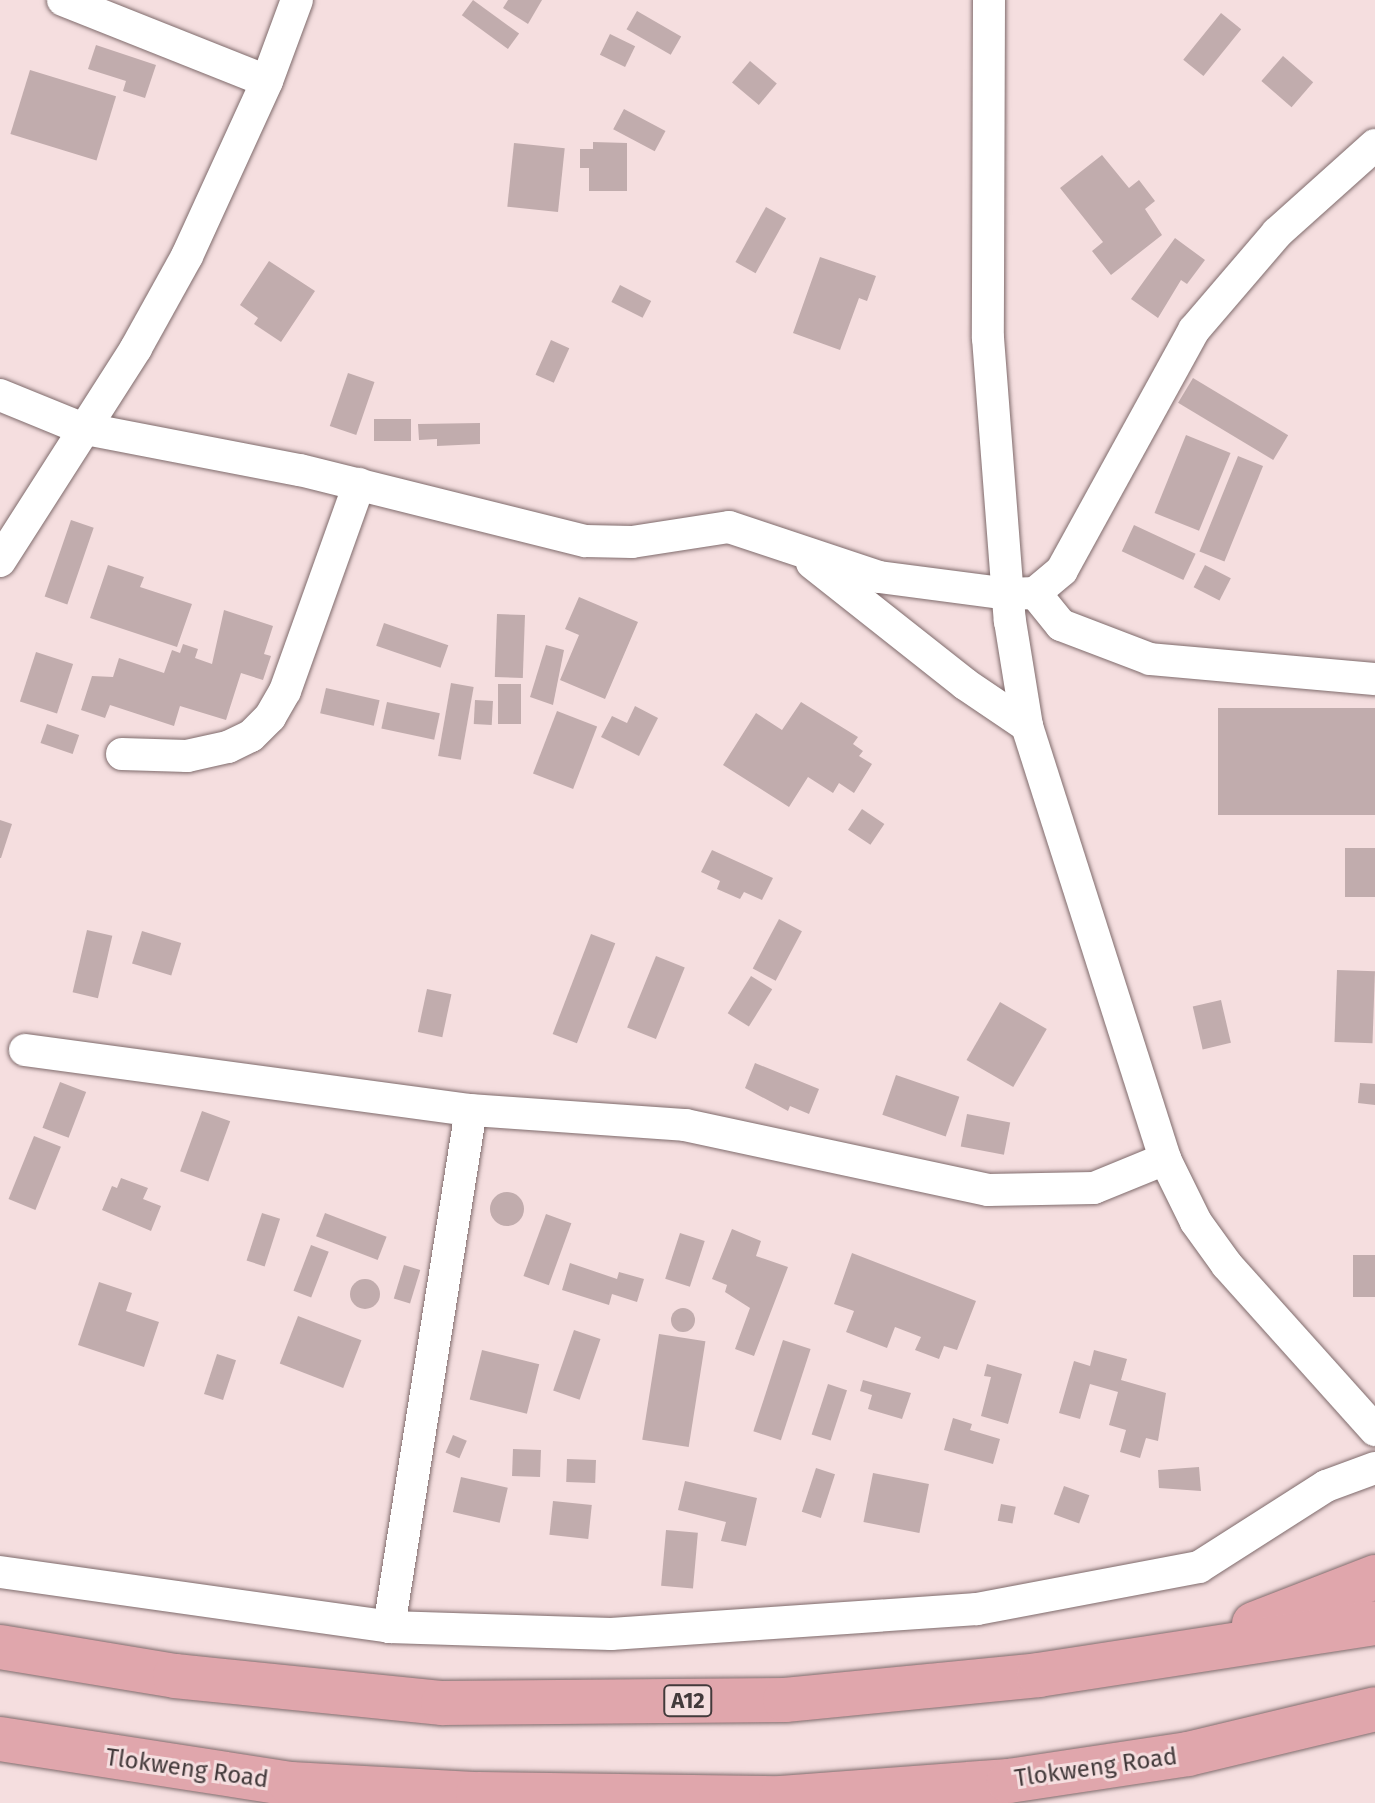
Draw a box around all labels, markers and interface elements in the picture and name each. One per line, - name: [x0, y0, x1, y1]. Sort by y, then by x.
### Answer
- road number: A12: [662, 1683, 714, 1719]
- street label: Tlokweng Road: [1013, 1742, 1179, 1794]
- street label: Tlokweng Road: [104, 1743, 270, 1795]

